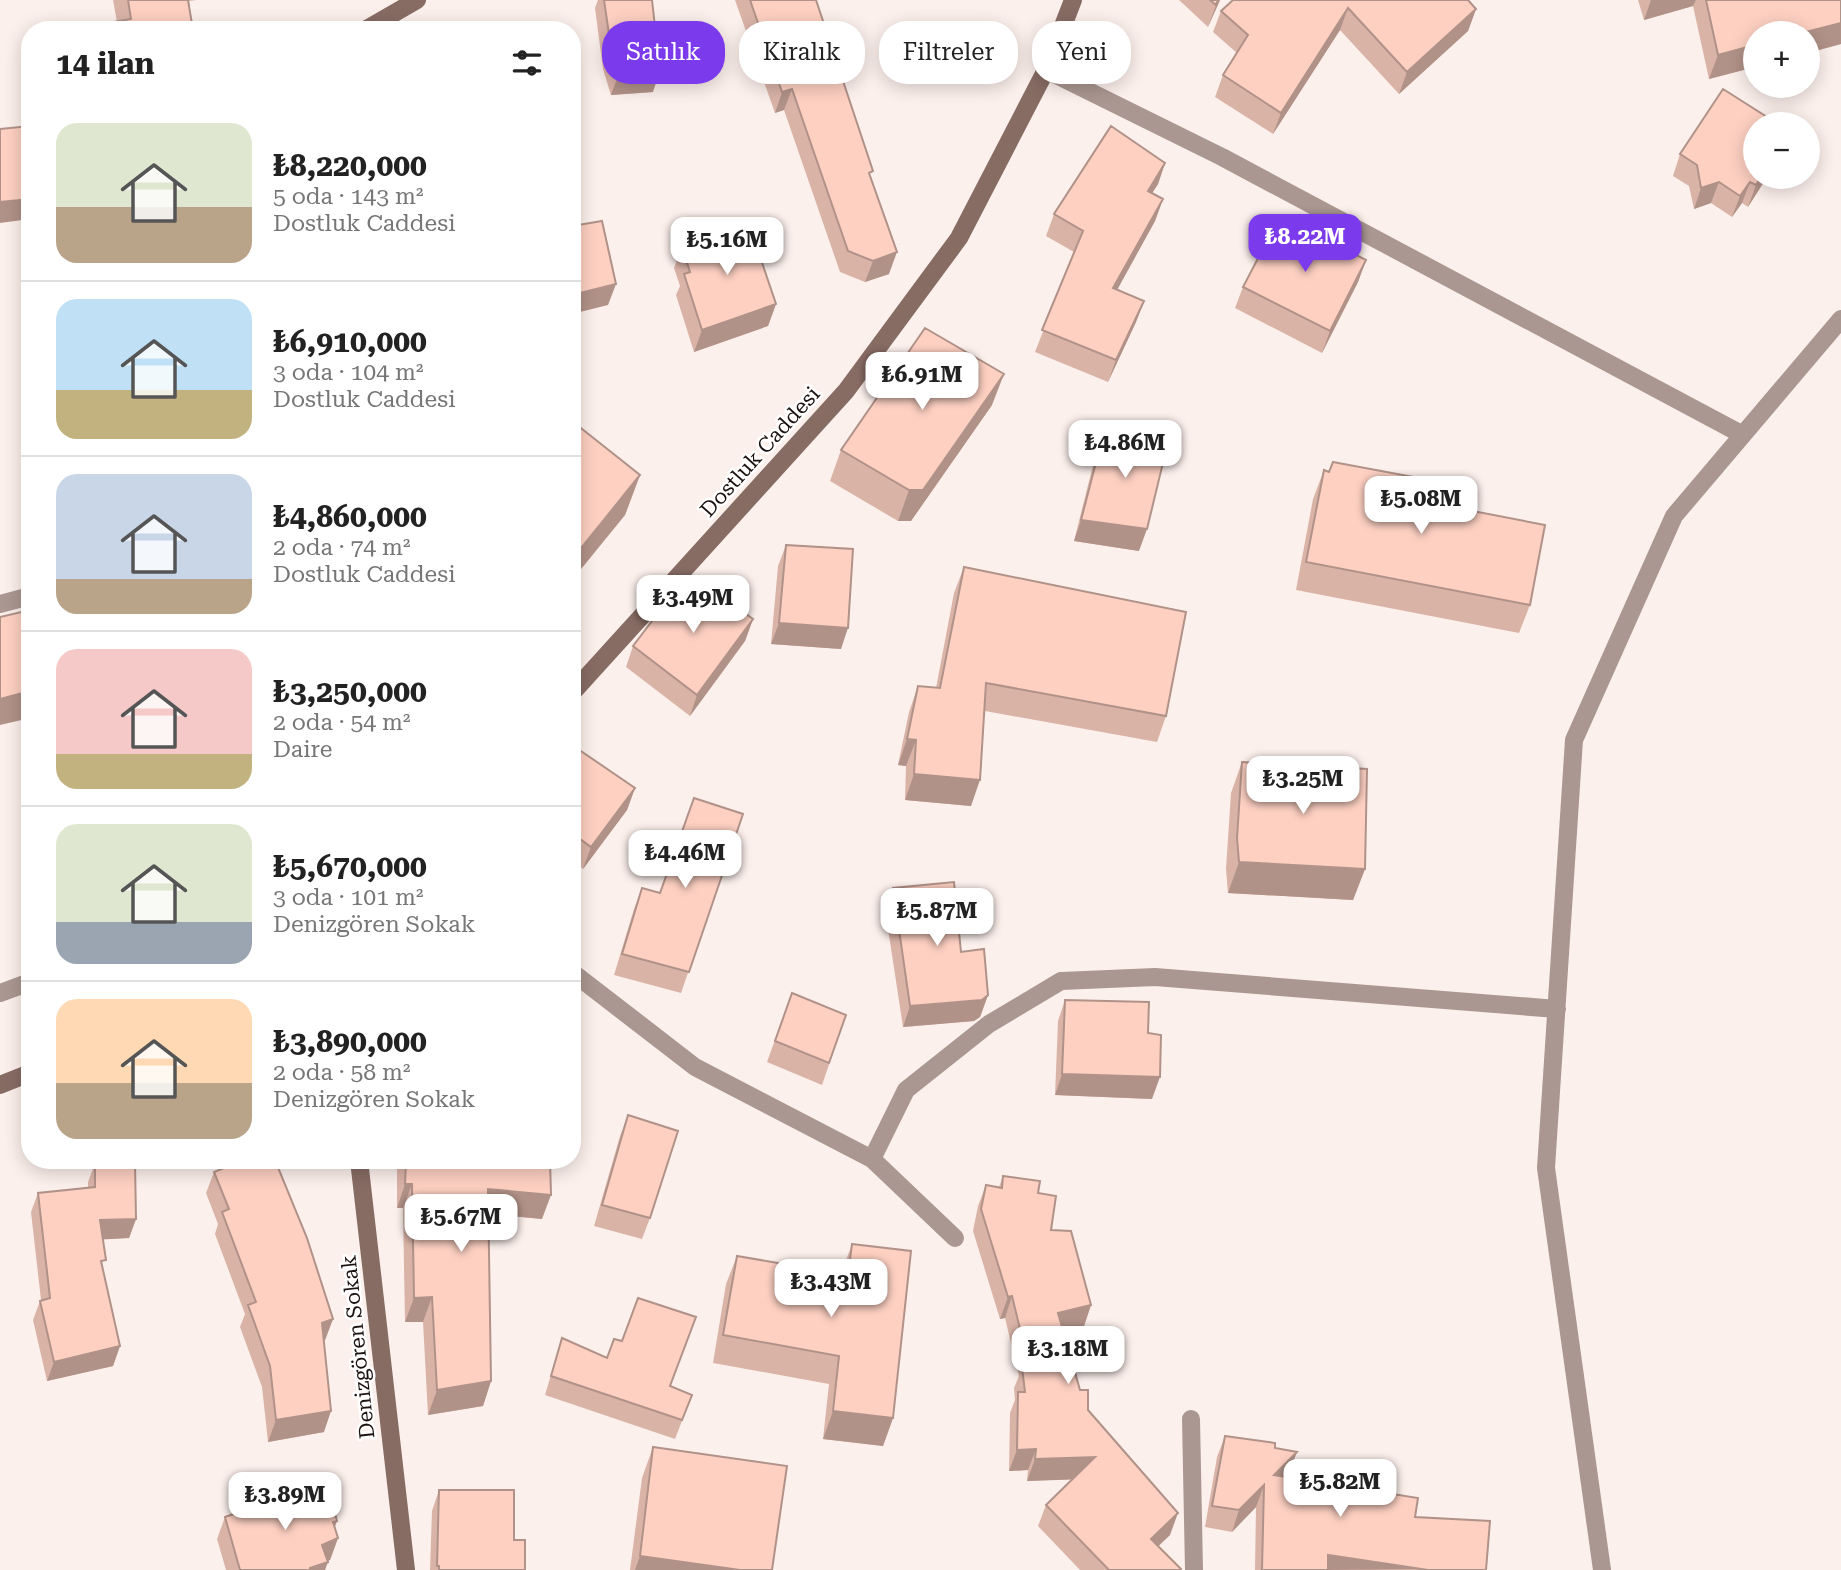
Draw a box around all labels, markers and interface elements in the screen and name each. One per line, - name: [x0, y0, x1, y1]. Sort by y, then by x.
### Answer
- chip: Satılık: [602, 21, 725, 84]
- chip: Kiralık: [739, 21, 865, 84]
- chip: Filtreler: [879, 21, 1018, 84]
- chip: Yeni: [1032, 21, 1131, 84]
- map controls: [1743, 21, 1820, 189]
- button: +: [1743, 21, 1820, 98]
- icon: filters: [508, 44, 546, 82]
- text: 14 ilan: [56, 46, 155, 81]
- button: −: [1743, 112, 1820, 189]
- text: ₺8,220,000: [273, 148, 427, 183]
- icon: home: [112, 151, 196, 235]
- text: 5 oda · 143 m²: [273, 183, 423, 210]
- text: Dostluk Caddesi: [273, 210, 455, 237]
- pin: ₺8.22M: [1248, 215, 1362, 274]
- pin: ₺5.16M: [670, 218, 784, 277]
- text: ₺8.22M: [1265, 223, 1345, 250]
- text: ₺5.16M: [687, 226, 767, 253]
- text: ₺6,910,000: [273, 324, 427, 359]
- icon: home: [112, 327, 196, 411]
- pin: ₺6.91M: [865, 352, 979, 412]
- text: 3 oda · 104 m²: [273, 359, 423, 386]
- text: ₺6.91M: [882, 361, 962, 388]
- street label: Dostluk Caddesi: [695, 382, 825, 522]
- text: Dostluk Caddesi: [273, 386, 455, 413]
- pin: ₺4.86M: [1068, 420, 1182, 480]
- text: ₺4.86M: [1085, 429, 1165, 456]
- pin: ₺5.08M: [1364, 476, 1478, 536]
- text: ₺5.08M: [1381, 485, 1461, 512]
- text: ₺4,860,000: [273, 499, 427, 534]
- icon: home: [112, 502, 196, 586]
- text: 2 oda · 74 m²: [273, 534, 411, 561]
- text: Dostluk Caddesi: [273, 561, 455, 588]
- pin: ₺3.49M: [636, 576, 750, 635]
- text: ₺3.49M: [653, 584, 733, 611]
- text: ₺3,250,000: [273, 674, 427, 709]
- icon: home: [112, 677, 196, 761]
- text: 2 oda · 54 m²: [273, 709, 411, 736]
- text: Daire: [273, 736, 332, 763]
- pin: ₺3.25M: [1246, 756, 1360, 816]
- text: ₺3.25M: [1263, 765, 1343, 792]
- pin: ₺4.46M: [628, 830, 742, 890]
- text: ₺4.46M: [645, 839, 725, 866]
- text: ₺5,670,000: [273, 849, 427, 884]
- icon: home: [112, 852, 196, 936]
- text: 3 oda · 101 m²: [273, 884, 423, 911]
- pin: ₺5.87M: [880, 888, 994, 948]
- text: ₺5.87M: [897, 897, 977, 924]
- text: Denizgören Sokak: [273, 911, 475, 938]
- text: ₺3,890,000: [273, 1024, 427, 1059]
- icon: home: [112, 1027, 196, 1111]
- text: 2 oda · 58 m²: [273, 1059, 411, 1086]
- text: Denizgören Sokak: [273, 1086, 475, 1113]
- pin: ₺5.67M: [404, 1194, 518, 1254]
- text: ₺5.67M: [421, 1203, 501, 1230]
- street label: Denizgören Sokak: [336, 1254, 380, 1440]
- pin: ₺3.43M: [774, 1260, 888, 1319]
- text: ₺3.43M: [791, 1268, 871, 1295]
- pin: ₺3.18M: [1011, 1326, 1125, 1386]
- text: ₺3.18M: [1028, 1335, 1108, 1362]
- pin: ₺5.82M: [1283, 1460, 1397, 1519]
- text: ₺5.82M: [1300, 1468, 1380, 1495]
- pin: ₺3.89M: [228, 1472, 342, 1532]
- text: ₺3.89M: [245, 1481, 325, 1508]

